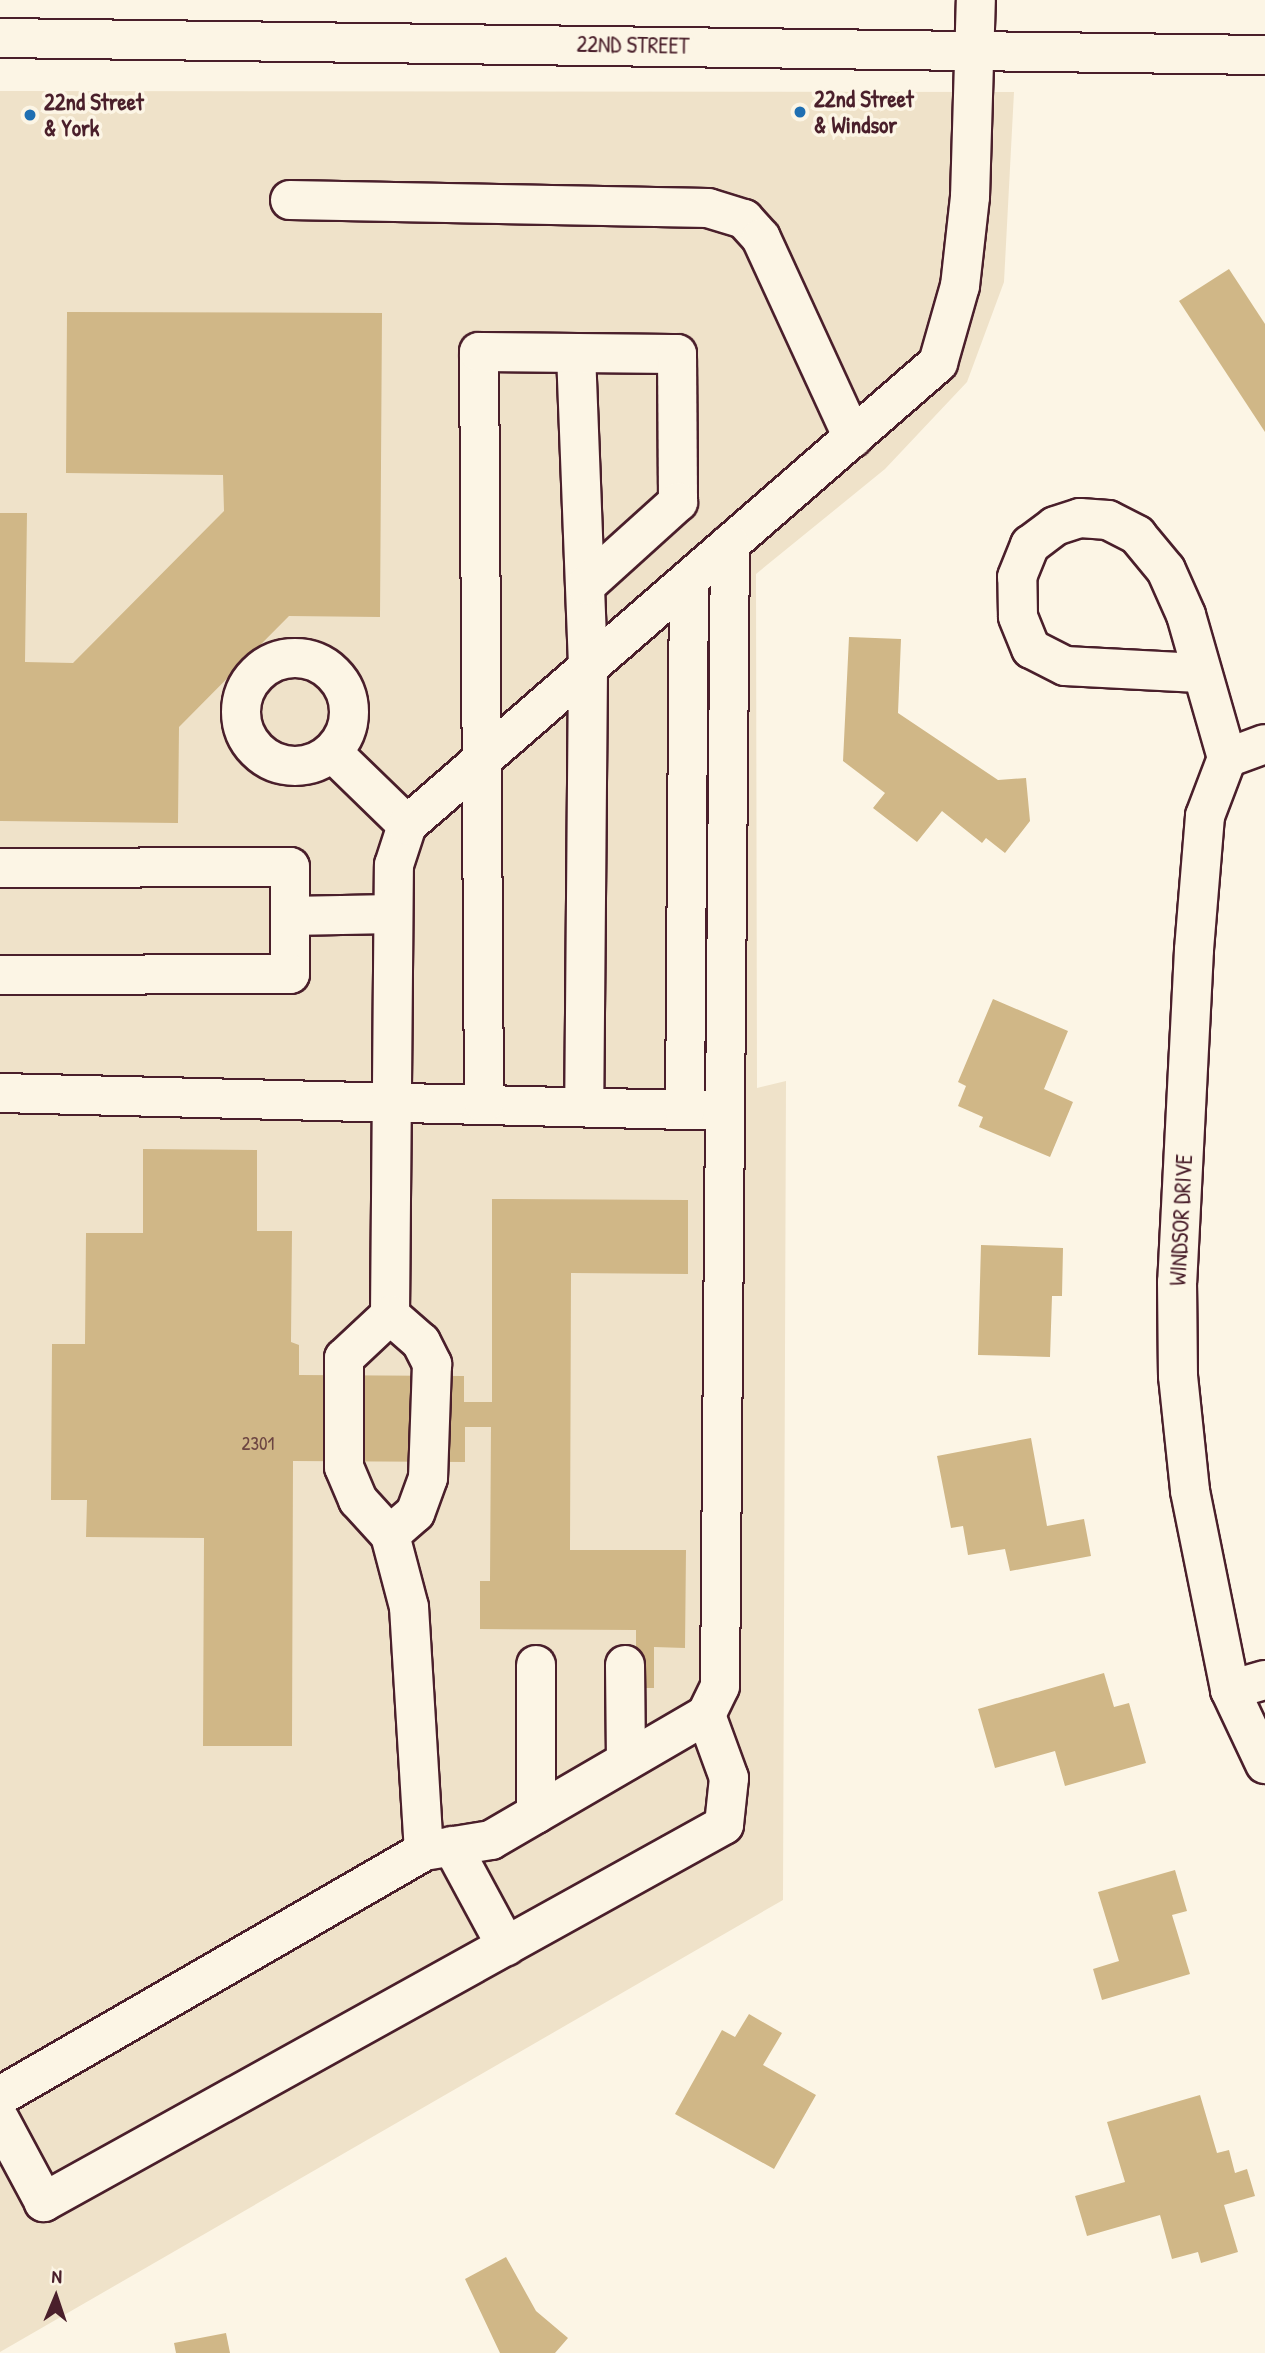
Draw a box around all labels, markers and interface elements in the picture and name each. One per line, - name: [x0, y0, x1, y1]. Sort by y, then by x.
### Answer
- street label: 22ND STREET: [576, 30, 690, 60]
- place label: 22nd Street & Windsor: [814, 85, 914, 139]
- place label: 22nd Street & York: [44, 88, 144, 142]
- marker: 22nd Street & Windsor: [792, 104, 808, 120]
- marker: 22nd Street & York: [22, 107, 38, 123]
- street label: WINDSOR DRIVE: [1164, 1154, 1198, 1286]
- house number: 2301: [242, 1433, 274, 1455]
- north arrow: [21, 2262, 91, 2332]
- text: N: [51, 2263, 62, 2289]

